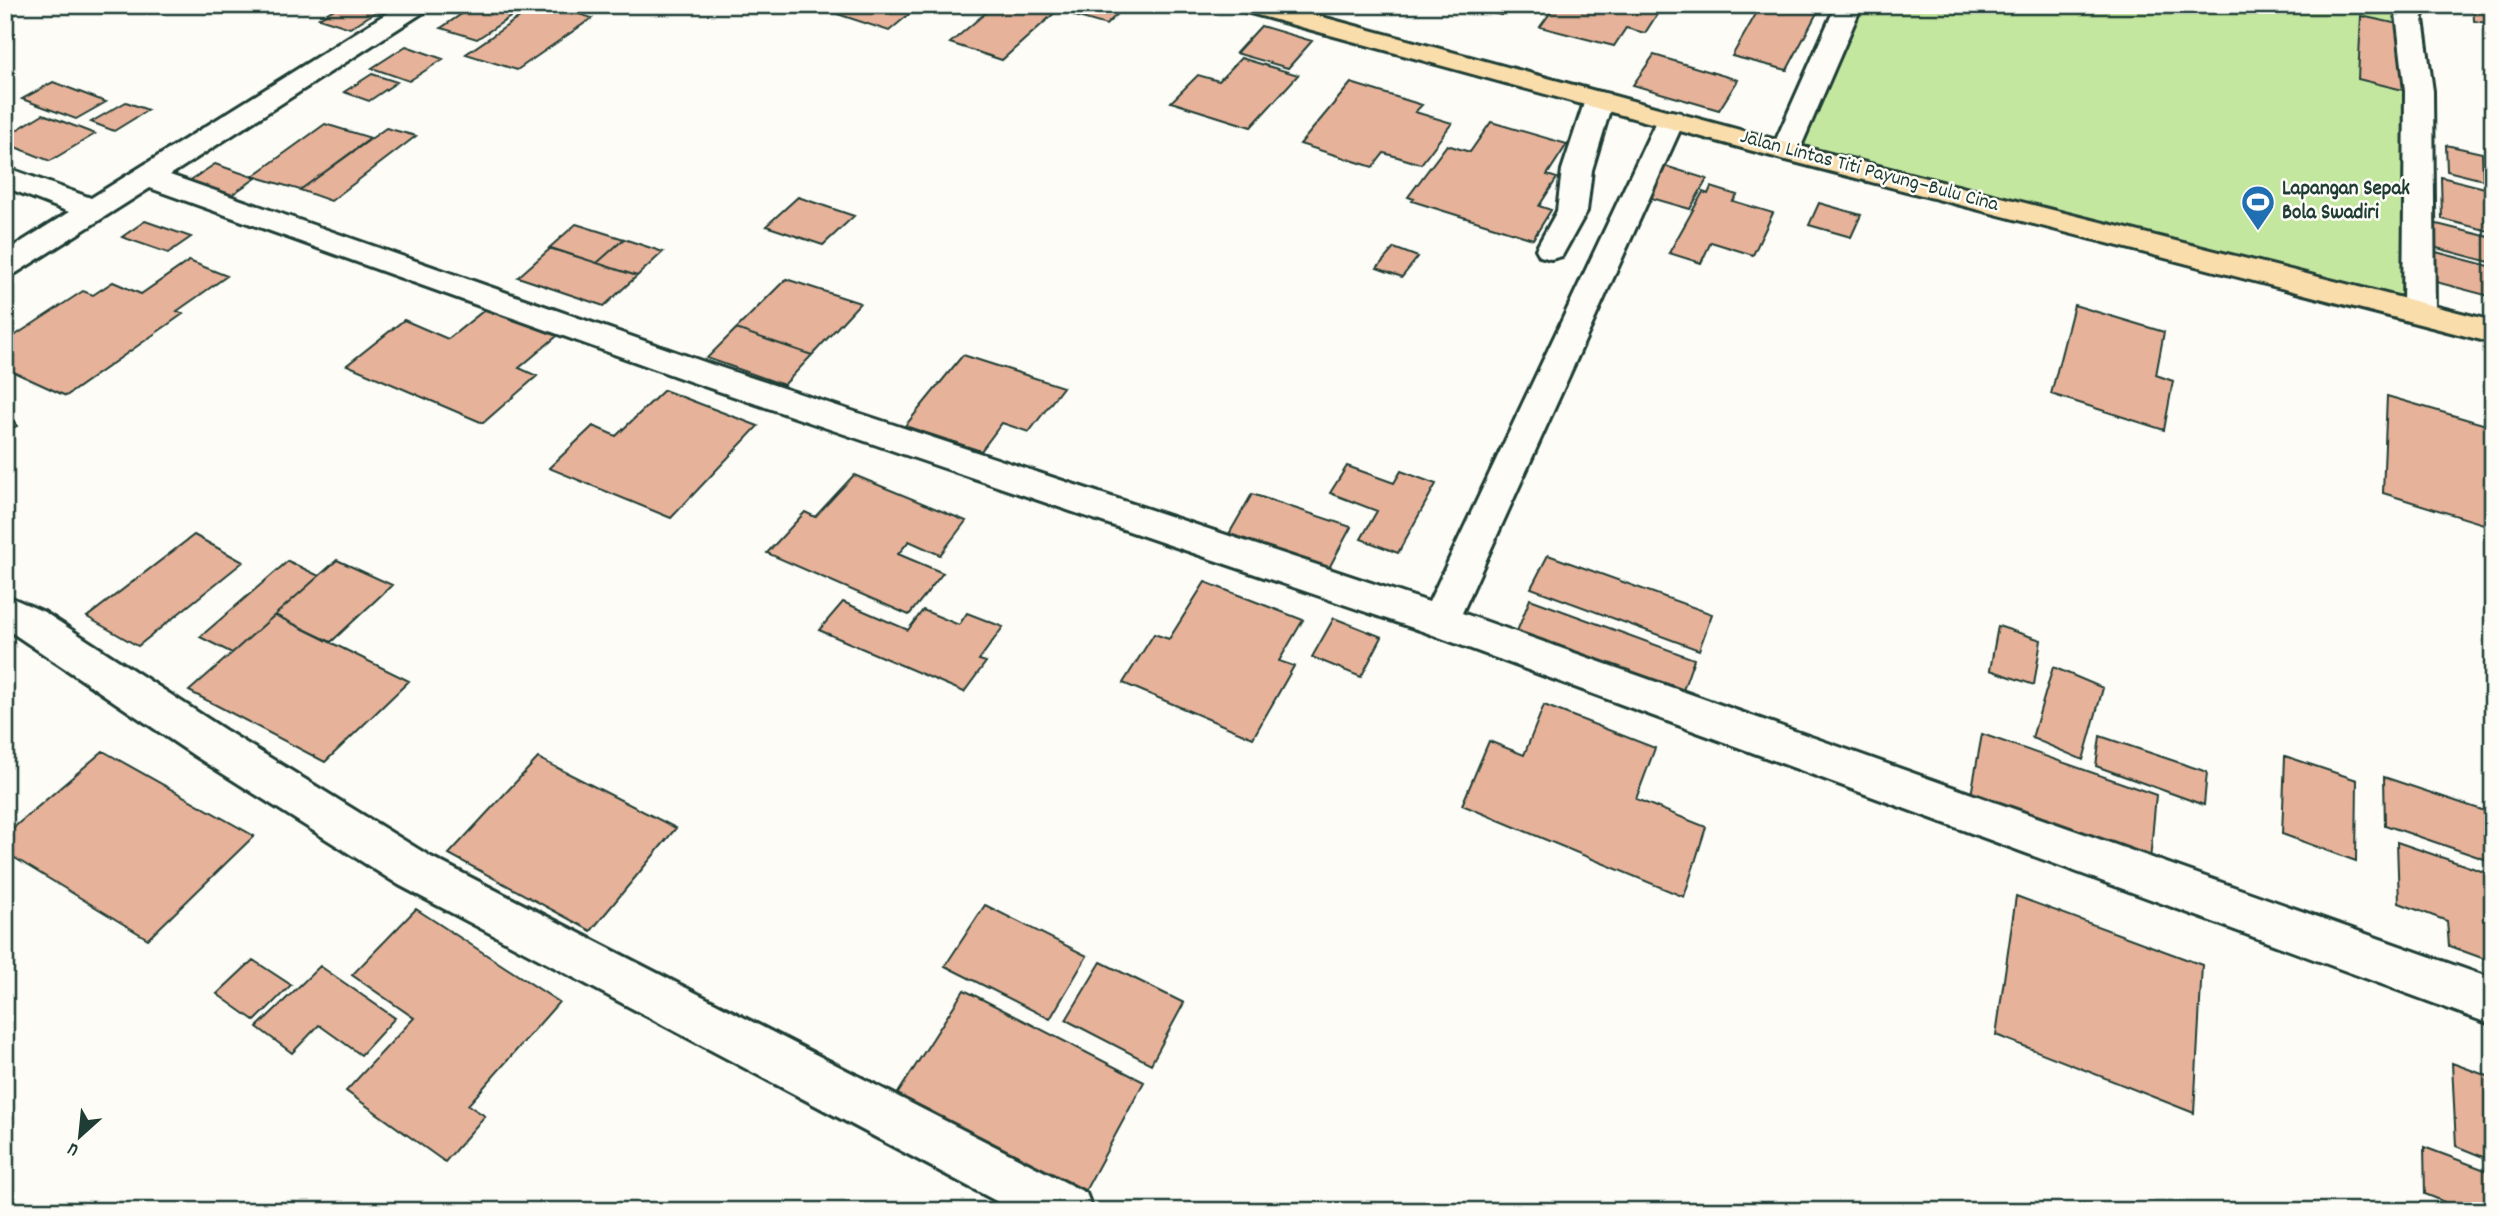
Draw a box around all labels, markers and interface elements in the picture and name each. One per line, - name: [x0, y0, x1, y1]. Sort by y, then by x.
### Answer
- street label: Jalan Lintas Titi Payung–Bulu Cina: [1736, 123, 2003, 221]
- place label: Lapangan Sepak Bola Swadiri: [2282, 175, 2410, 229]
- sports icon: Lapangan Sepak Bola Swadiri: [2239, 183, 2277, 232]
- north arrow: [46, 1100, 116, 1170]
- text: U: [64, 1134, 84, 1162]

